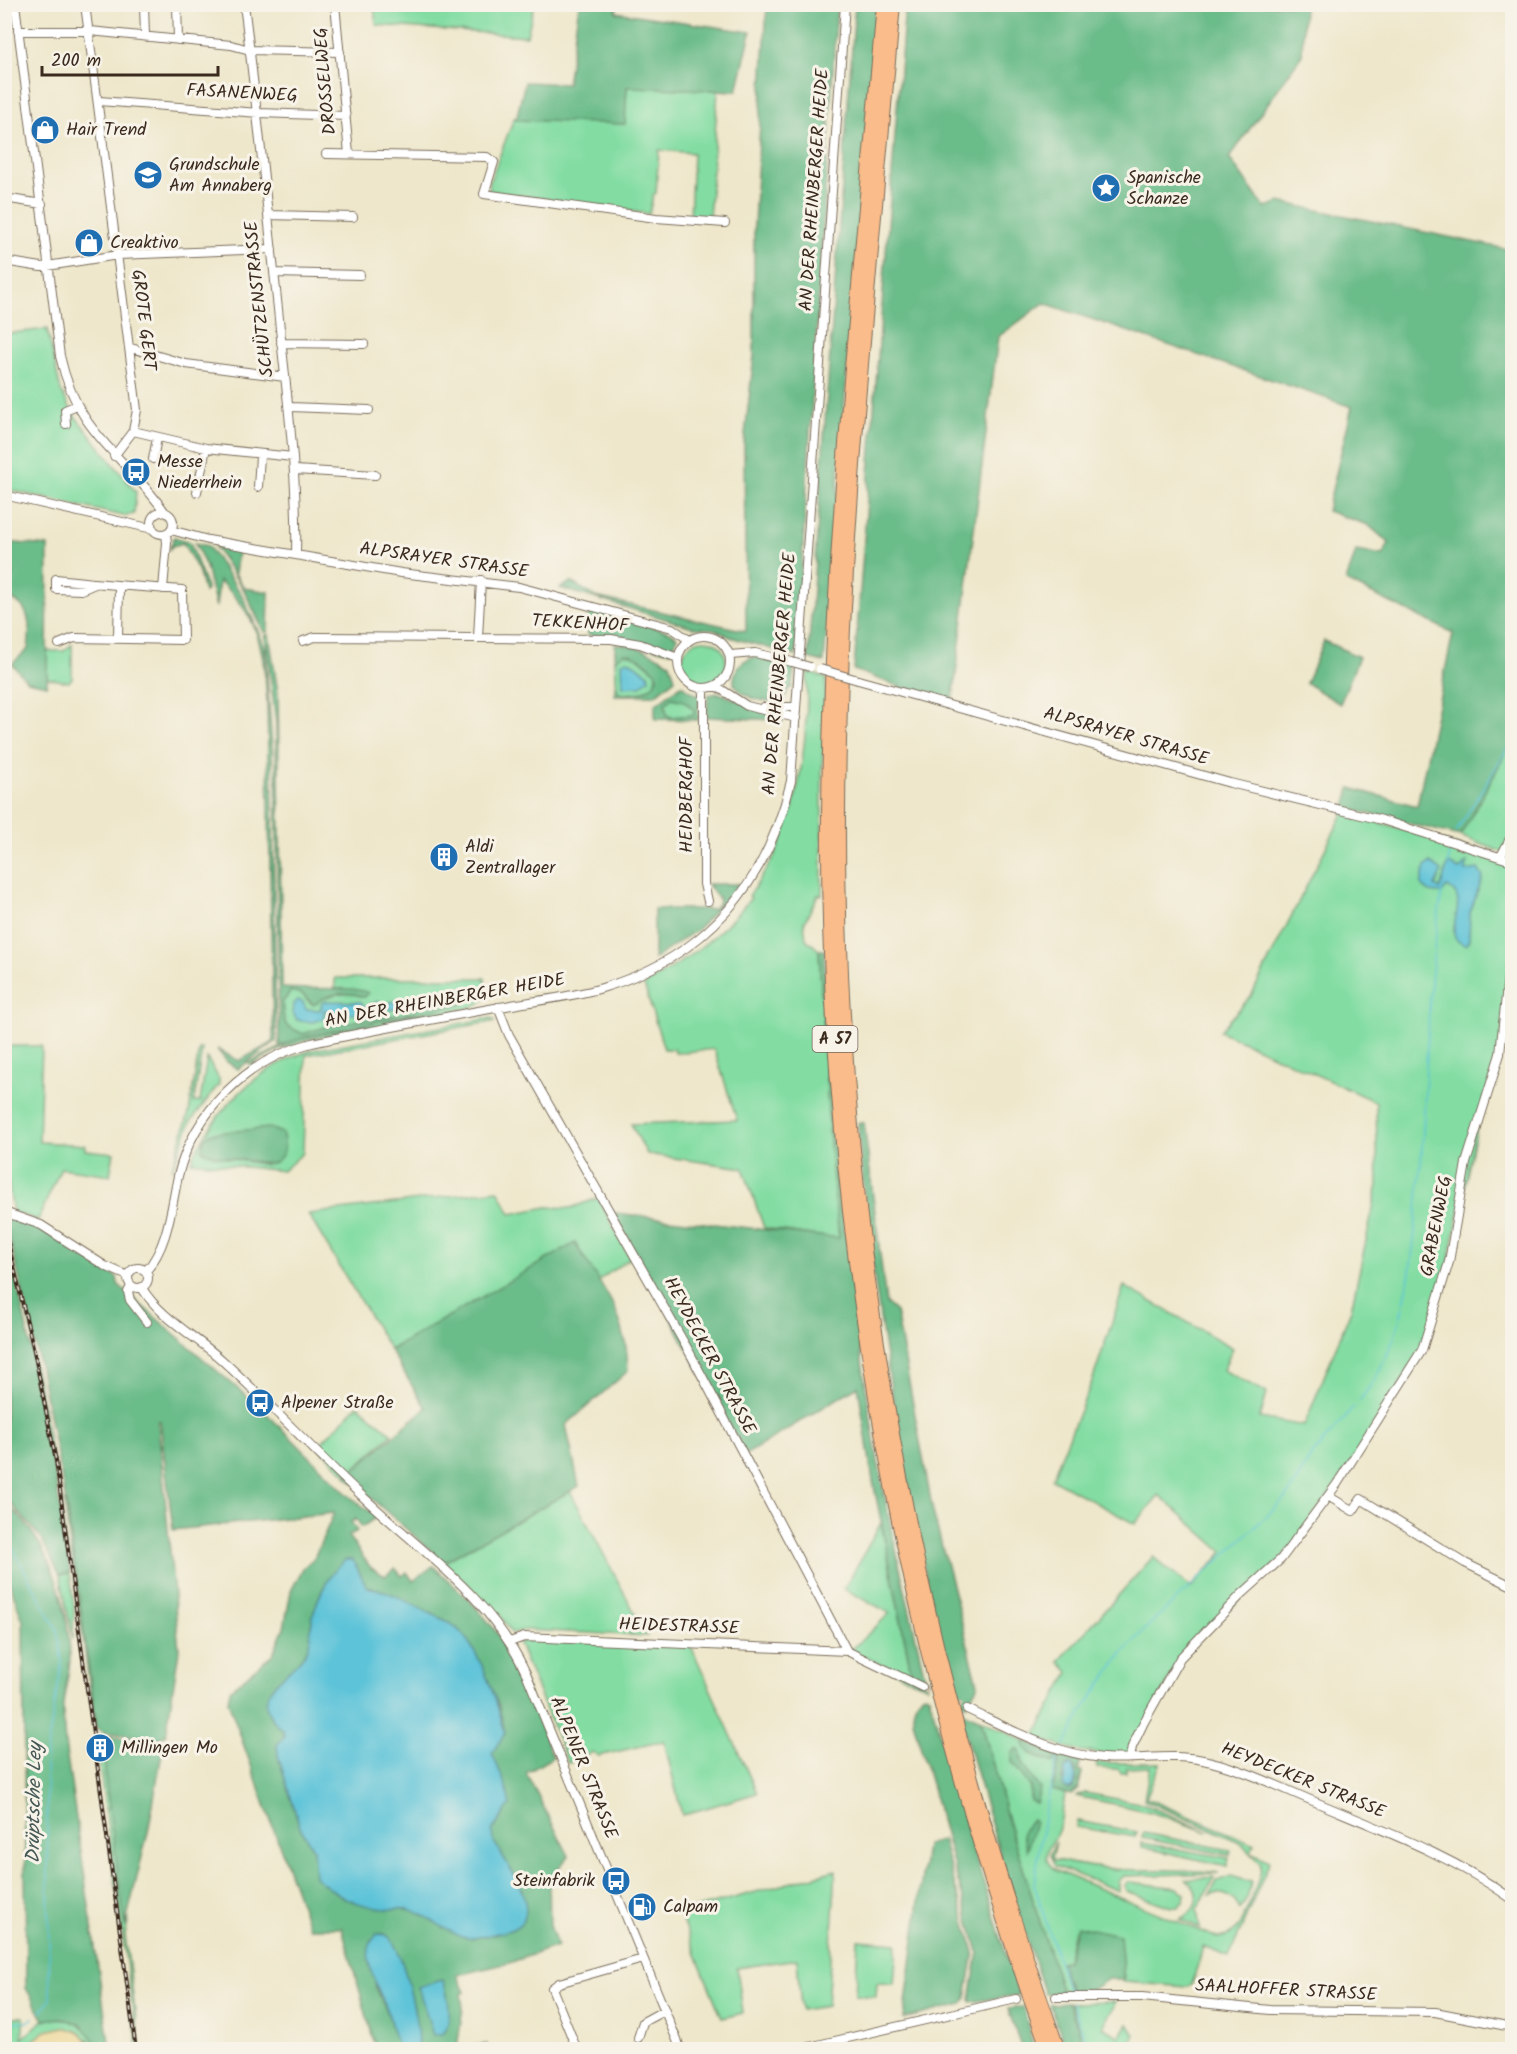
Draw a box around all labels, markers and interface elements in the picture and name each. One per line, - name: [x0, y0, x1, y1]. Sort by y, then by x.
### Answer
- street label: DROSSELWEG: [307, 26, 345, 136]
- scale bar: [42, 39, 218, 77]
- text: 200 m: [51, 47, 101, 76]
- street label: AN DER RHEINBERGER HEIDE: [792, 67, 838, 312]
- street label: FASANENWEG: [186, 77, 298, 111]
- shop icon: Hair Trend: [29, 114, 61, 146]
- place label: Hair Trend: [66, 116, 147, 145]
- place label: Grundschule Am Annaberg: [169, 151, 272, 201]
- school or university icon: Grundschule Am Annaberg: [132, 159, 164, 191]
- place label: Spanische Schanze: [1127, 164, 1201, 214]
- place icon: Spanische Schanze: [1090, 172, 1122, 204]
- street label: SCHÜTZENSTRASSE: [237, 219, 283, 379]
- shop icon: Creaktivo: [73, 227, 105, 259]
- place label: Creaktivo: [110, 229, 179, 258]
- street label: GROTE GERT: [122, 268, 164, 374]
- place label: Messe Niederrhein: [157, 448, 242, 498]
- bus stop icon: Messe Niederrhein: [120, 456, 152, 488]
- street label: ALPSRAYER STRASSE: [358, 535, 531, 587]
- street label: AN DER RHEINBERGER HEIDE: [755, 551, 805, 796]
- street label: TEKKENHOF: [531, 607, 631, 641]
- street label: ALPSRAYER STRASSE: [1040, 700, 1212, 775]
- street label: HEIDBERGHOF: [673, 736, 702, 853]
- place label: Aldi Zentrallager: [465, 833, 556, 883]
- building icon: Aldi Zentrallager: [428, 841, 460, 873]
- street label: AN DER RHEINBERGER HEIDE: [323, 966, 568, 1036]
- road number: A 57: [812, 1026, 858, 1052]
- street label: GRABENWEG: [1413, 1173, 1461, 1279]
- street label: HEYDECKER STRASSE: [655, 1272, 763, 1440]
- bus stop icon: Alpener Straße: [244, 1387, 276, 1419]
- place label: Alpener Straße: [281, 1389, 393, 1418]
- street label: HEIDESTRASSE: [618, 1610, 740, 1644]
- street label: ALPENER STRASSE: [541, 1692, 625, 1844]
- building icon: Millingen Mo: [84, 1732, 116, 1764]
- place label: Millingen Mo: [121, 1734, 218, 1763]
- street label: HEYDECKER STRASSE: [1216, 1735, 1390, 1827]
- water label: Drüptsche Ley: [18, 1740, 52, 1864]
- bus stop icon: Steinfabrik: [600, 1865, 632, 1897]
- place label: Steinfabrik: [513, 1867, 596, 1896]
- fuel station icon: Calpam: [626, 1891, 658, 1923]
- place label: Calpam: [663, 1893, 718, 1922]
- street label: SAALHOFFER STRASSE: [1194, 1972, 1378, 2010]

